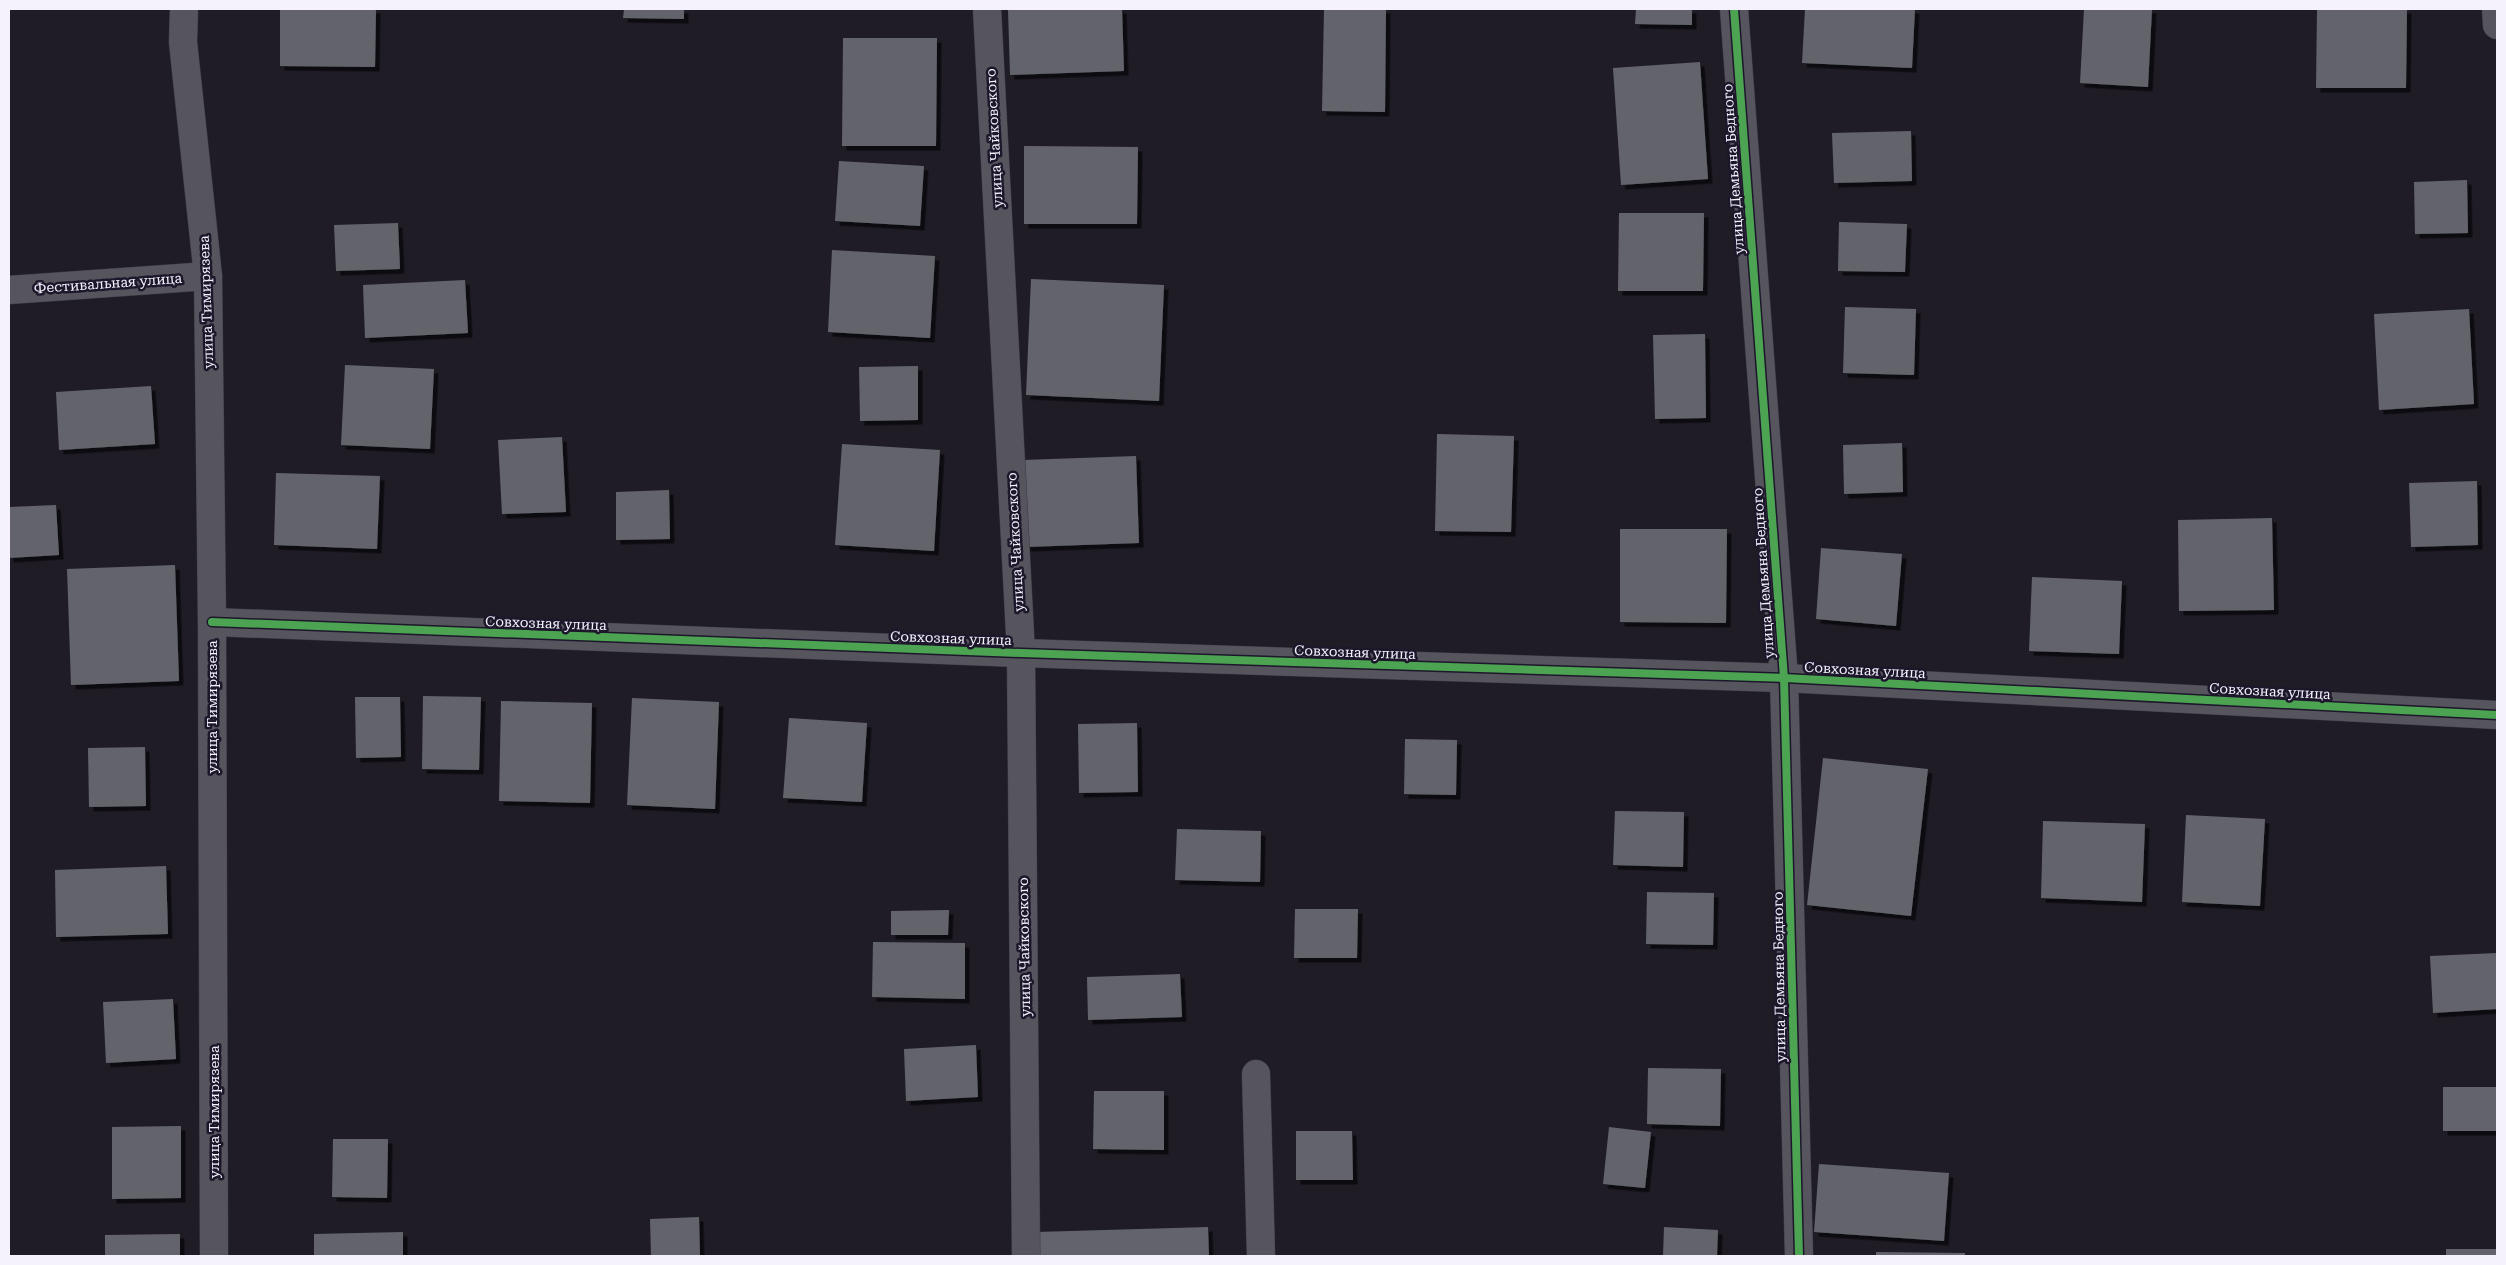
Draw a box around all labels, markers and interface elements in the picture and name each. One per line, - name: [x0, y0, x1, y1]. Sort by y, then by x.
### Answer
- street label: улица Чайковского: [982, 68, 1006, 208]
- street label: улица Демьяна Бедного: [1719, 83, 1747, 255]
- street label: улица Тимирязева: [196, 235, 216, 369]
- street label: Фестивальная улица: [33, 270, 183, 296]
- street label: улица Чайковского: [1003, 472, 1027, 612]
- street label: улица Демьяна Бедного: [1749, 487, 1777, 659]
- street label: Совхозная улица: [485, 613, 607, 633]
- street label: Совхозная улица: [890, 628, 1012, 648]
- street label: улица Тимирязева: [204, 640, 220, 774]
- street label: Совхозная улица: [1294, 642, 1416, 662]
- street label: Совхозная улица: [1804, 659, 1927, 681]
- street label: Совхозная улица: [2209, 680, 2332, 702]
- street label: улица Чайковского: [1015, 877, 1033, 1017]
- street label: улица Демьяна Бедного: [1770, 891, 1788, 1063]
- street label: улица Тимирязева: [206, 1045, 222, 1179]

